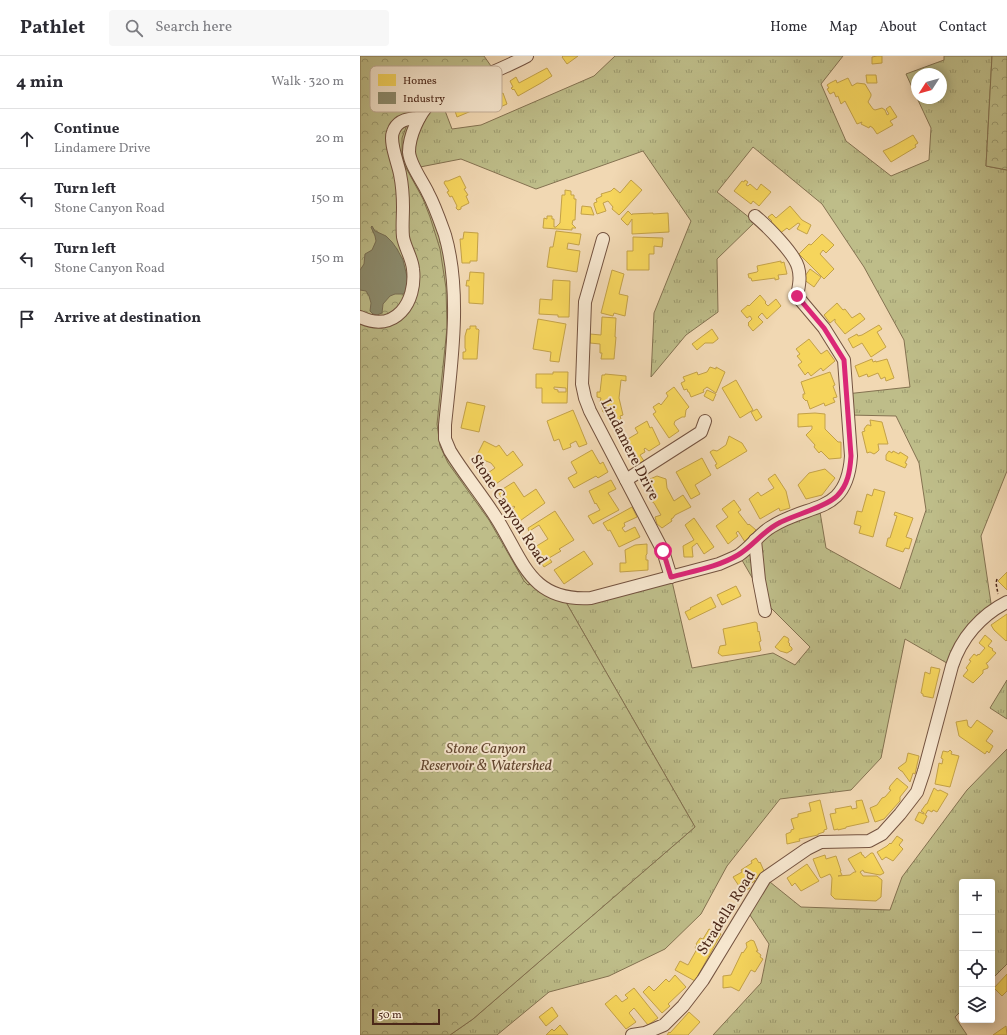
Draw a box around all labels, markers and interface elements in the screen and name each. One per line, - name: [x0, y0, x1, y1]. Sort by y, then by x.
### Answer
- search box: [109, 10, 389, 46]
- text: Pathlet: [20, 15, 85, 41]
- icon: search: [123, 17, 145, 39]
- text: Search here: [155, 17, 232, 38]
- text: Home: [770, 18, 807, 37]
- text: Map: [829, 18, 857, 37]
- text: About: [879, 18, 917, 37]
- text: Contact: [939, 18, 987, 37]
- legend: [370, 66, 502, 112]
- north arrow: [911, 68, 947, 104]
- text: 4 min: [16, 71, 63, 94]
- text: Walk · 320 m: [271, 73, 344, 91]
- text: Homes: [403, 74, 437, 89]
- text: Industry: [403, 92, 445, 107]
- text: Continue: [54, 119, 119, 140]
- icon: ahead: [16, 128, 38, 150]
- text: 20 m: [315, 130, 344, 148]
- text: Lindamere Drive: [54, 140, 150, 158]
- text: Turn left: [54, 179, 116, 200]
- icon: left: [16, 188, 38, 210]
- text: 150 m: [311, 190, 344, 208]
- text: Stone Canyon Road: [54, 200, 165, 218]
- text: Turn left: [54, 239, 116, 260]
- icon: left: [16, 248, 38, 270]
- text: 150 m: [311, 250, 344, 268]
- text: Stone Canyon Road: [54, 260, 165, 278]
- route end: [788, 287, 806, 305]
- icon: arrive: [16, 308, 38, 330]
- text: Arrive at destination: [54, 308, 201, 329]
- street label: Lindamere Drive: [594, 396, 664, 504]
- street label: Stone Canyon Road: [464, 451, 552, 569]
- route start: [654, 542, 672, 560]
- park label: Stone Canyon Reservoir & Watershed: [420, 739, 552, 777]
- street label: Stradella Road: [693, 867, 761, 959]
- map controls: [959, 879, 995, 1023]
- button: +: [959, 879, 995, 915]
- button: −: [959, 915, 995, 951]
- button: locate: [959, 951, 995, 987]
- button: layers: [959, 987, 995, 1023]
- scale bar: [372, 1007, 440, 1026]
- text: 50 m: [378, 1008, 402, 1023]

